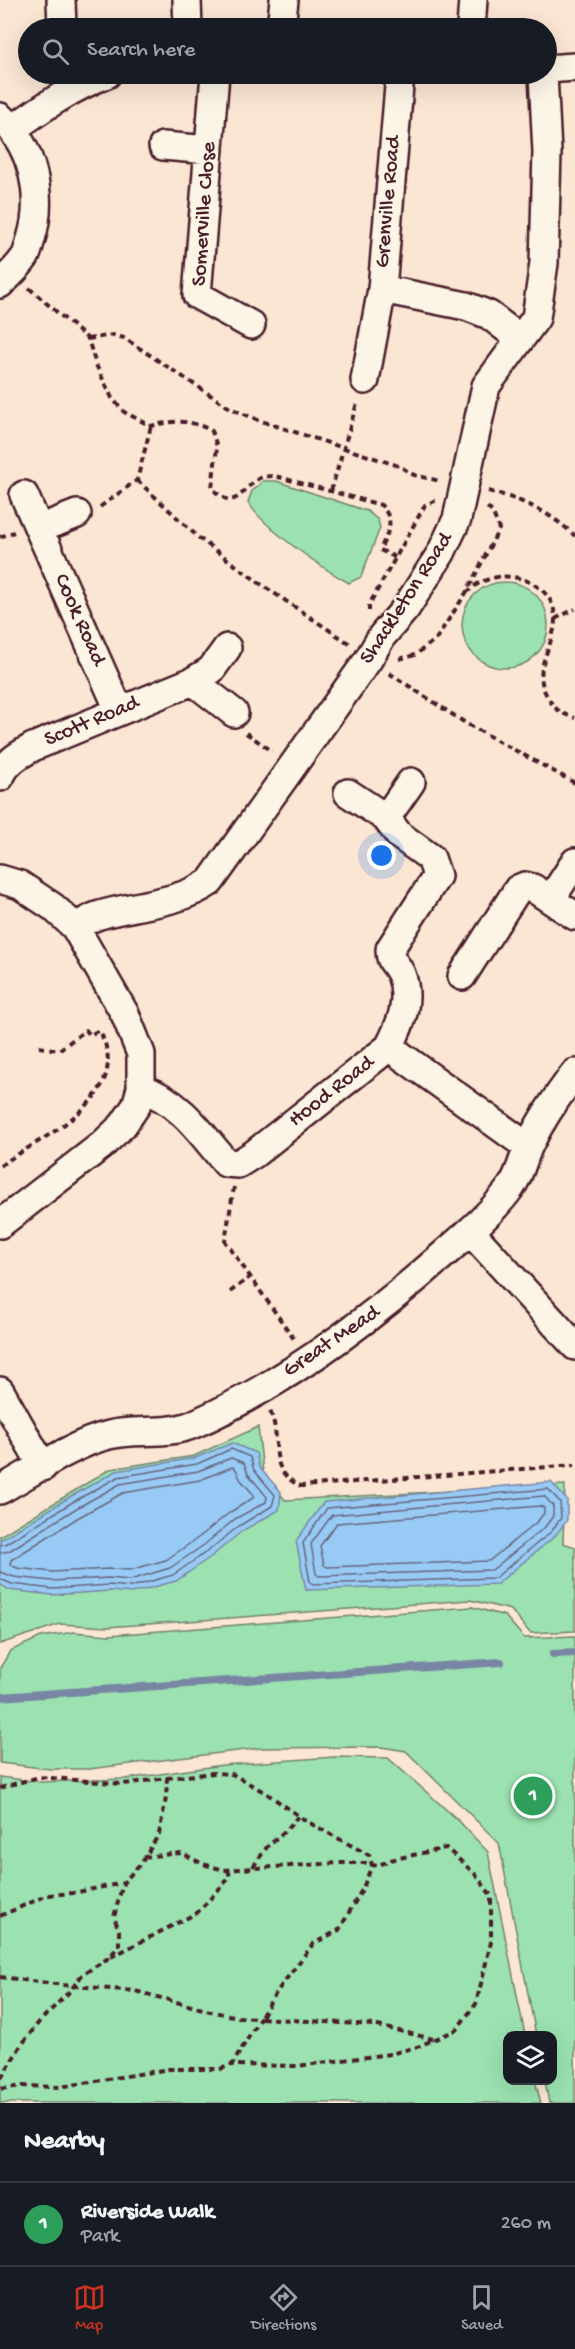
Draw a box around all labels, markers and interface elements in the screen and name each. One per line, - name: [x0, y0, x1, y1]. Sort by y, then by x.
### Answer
- search box: [18, 18, 557, 84]
- icon: search: [39, 35, 72, 68]
- text: Search here: [87, 38, 195, 64]
- street label: Grenville Road: [370, 133, 408, 269]
- street label: Somerville Close: [187, 140, 223, 287]
- street label: Shackleton Road: [355, 526, 460, 670]
- street label: Cook Road: [47, 570, 112, 672]
- street label: Scott Road: [41, 690, 145, 754]
- your location: [367, 841, 396, 870]
- street label: Hood Road: [284, 1049, 382, 1134]
- street label: Great Mead: [279, 1299, 387, 1384]
- pin: 1: [514, 1774, 552, 1818]
- map controls: [503, 2031, 557, 2085]
- button: layers: [503, 2031, 557, 2085]
- text: Nearby: [24, 2127, 105, 2158]
- text: Riverside Walk: [81, 2200, 214, 2226]
- text: 1: [39, 2213, 48, 2236]
- text: 260 m: [501, 2213, 551, 2236]
- text: Park: [81, 2226, 119, 2249]
- tab: Map: [73, 2281, 106, 2336]
- tab: Directions: [251, 2281, 316, 2336]
- tab: Saved: [461, 2281, 502, 2336]

